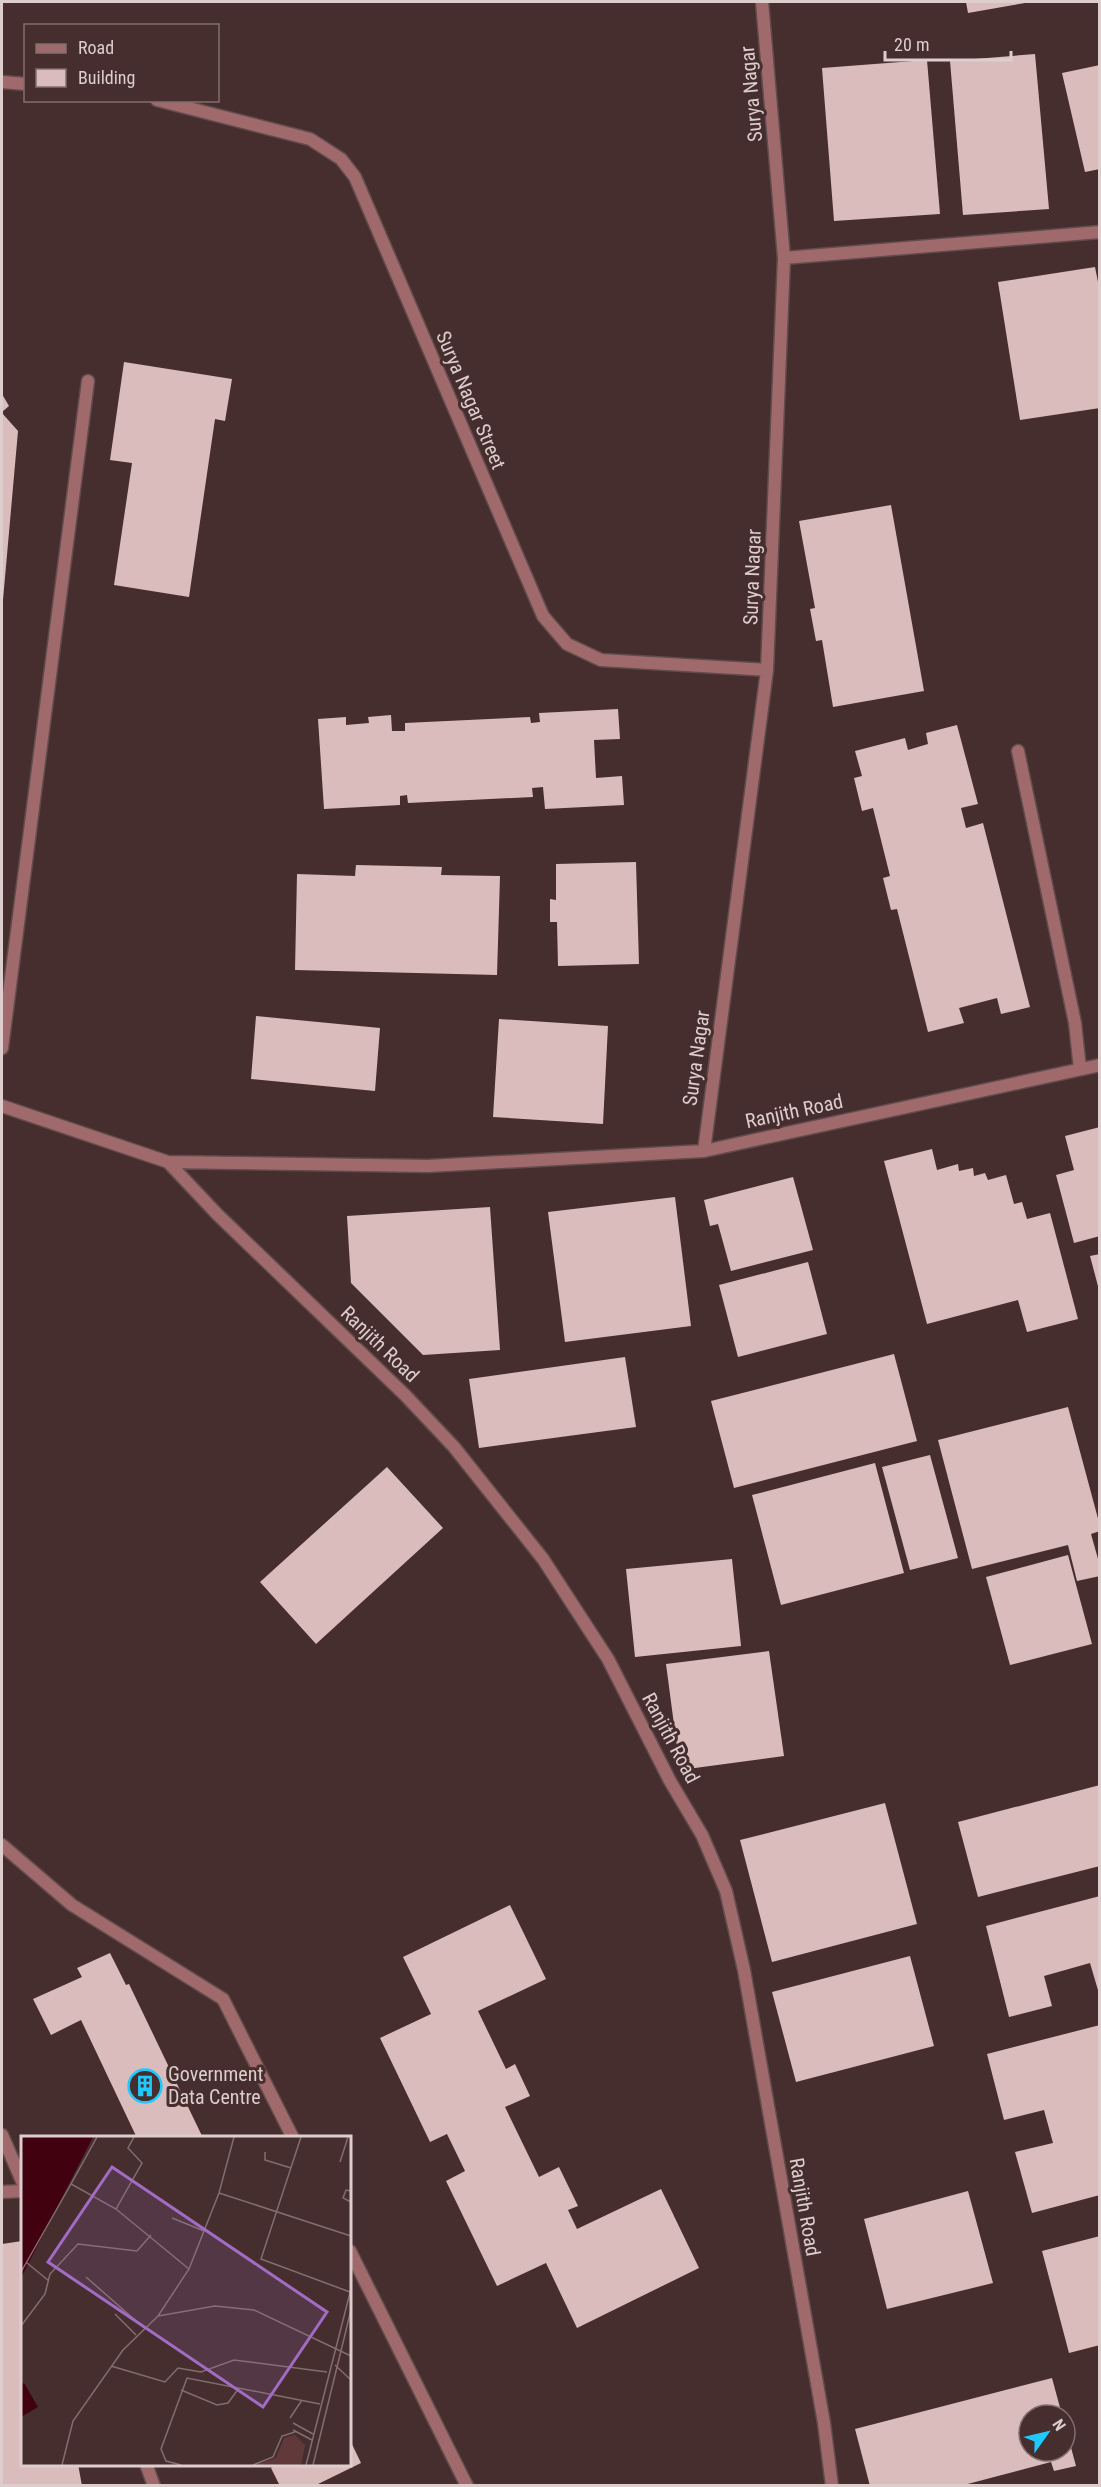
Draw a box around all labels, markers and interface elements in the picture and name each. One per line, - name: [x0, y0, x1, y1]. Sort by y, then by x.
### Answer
- legend: [24, 24, 219, 102]
- scale bar: [885, 24, 1011, 62]
- text: 20 m: [894, 34, 929, 55]
- text: Road: [78, 37, 114, 58]
- street label: Surya Nagar: [735, 45, 767, 143]
- text: Building: [78, 67, 135, 88]
- street label: Surya Nagar Street: [431, 327, 511, 473]
- street label: Surya Nagar: [738, 529, 766, 625]
- street label: Surya Nagar: [677, 1009, 715, 1107]
- street label: Ranjith Road: [743, 1089, 845, 1133]
- street label: Ranjith Road: [336, 1301, 424, 1387]
- street label: Ranjith Road: [637, 1689, 705, 1787]
- place label: Government Data Centre: [168, 2062, 263, 2109]
- building icon: Government Data Centre: [127, 2068, 163, 2104]
- inset map: [21, 2136, 351, 2466]
- street label: Ranjith Road: [785, 2156, 825, 2258]
- north arrow: [1017, 2403, 1077, 2463]
- text: N: [1048, 2416, 1070, 2434]

